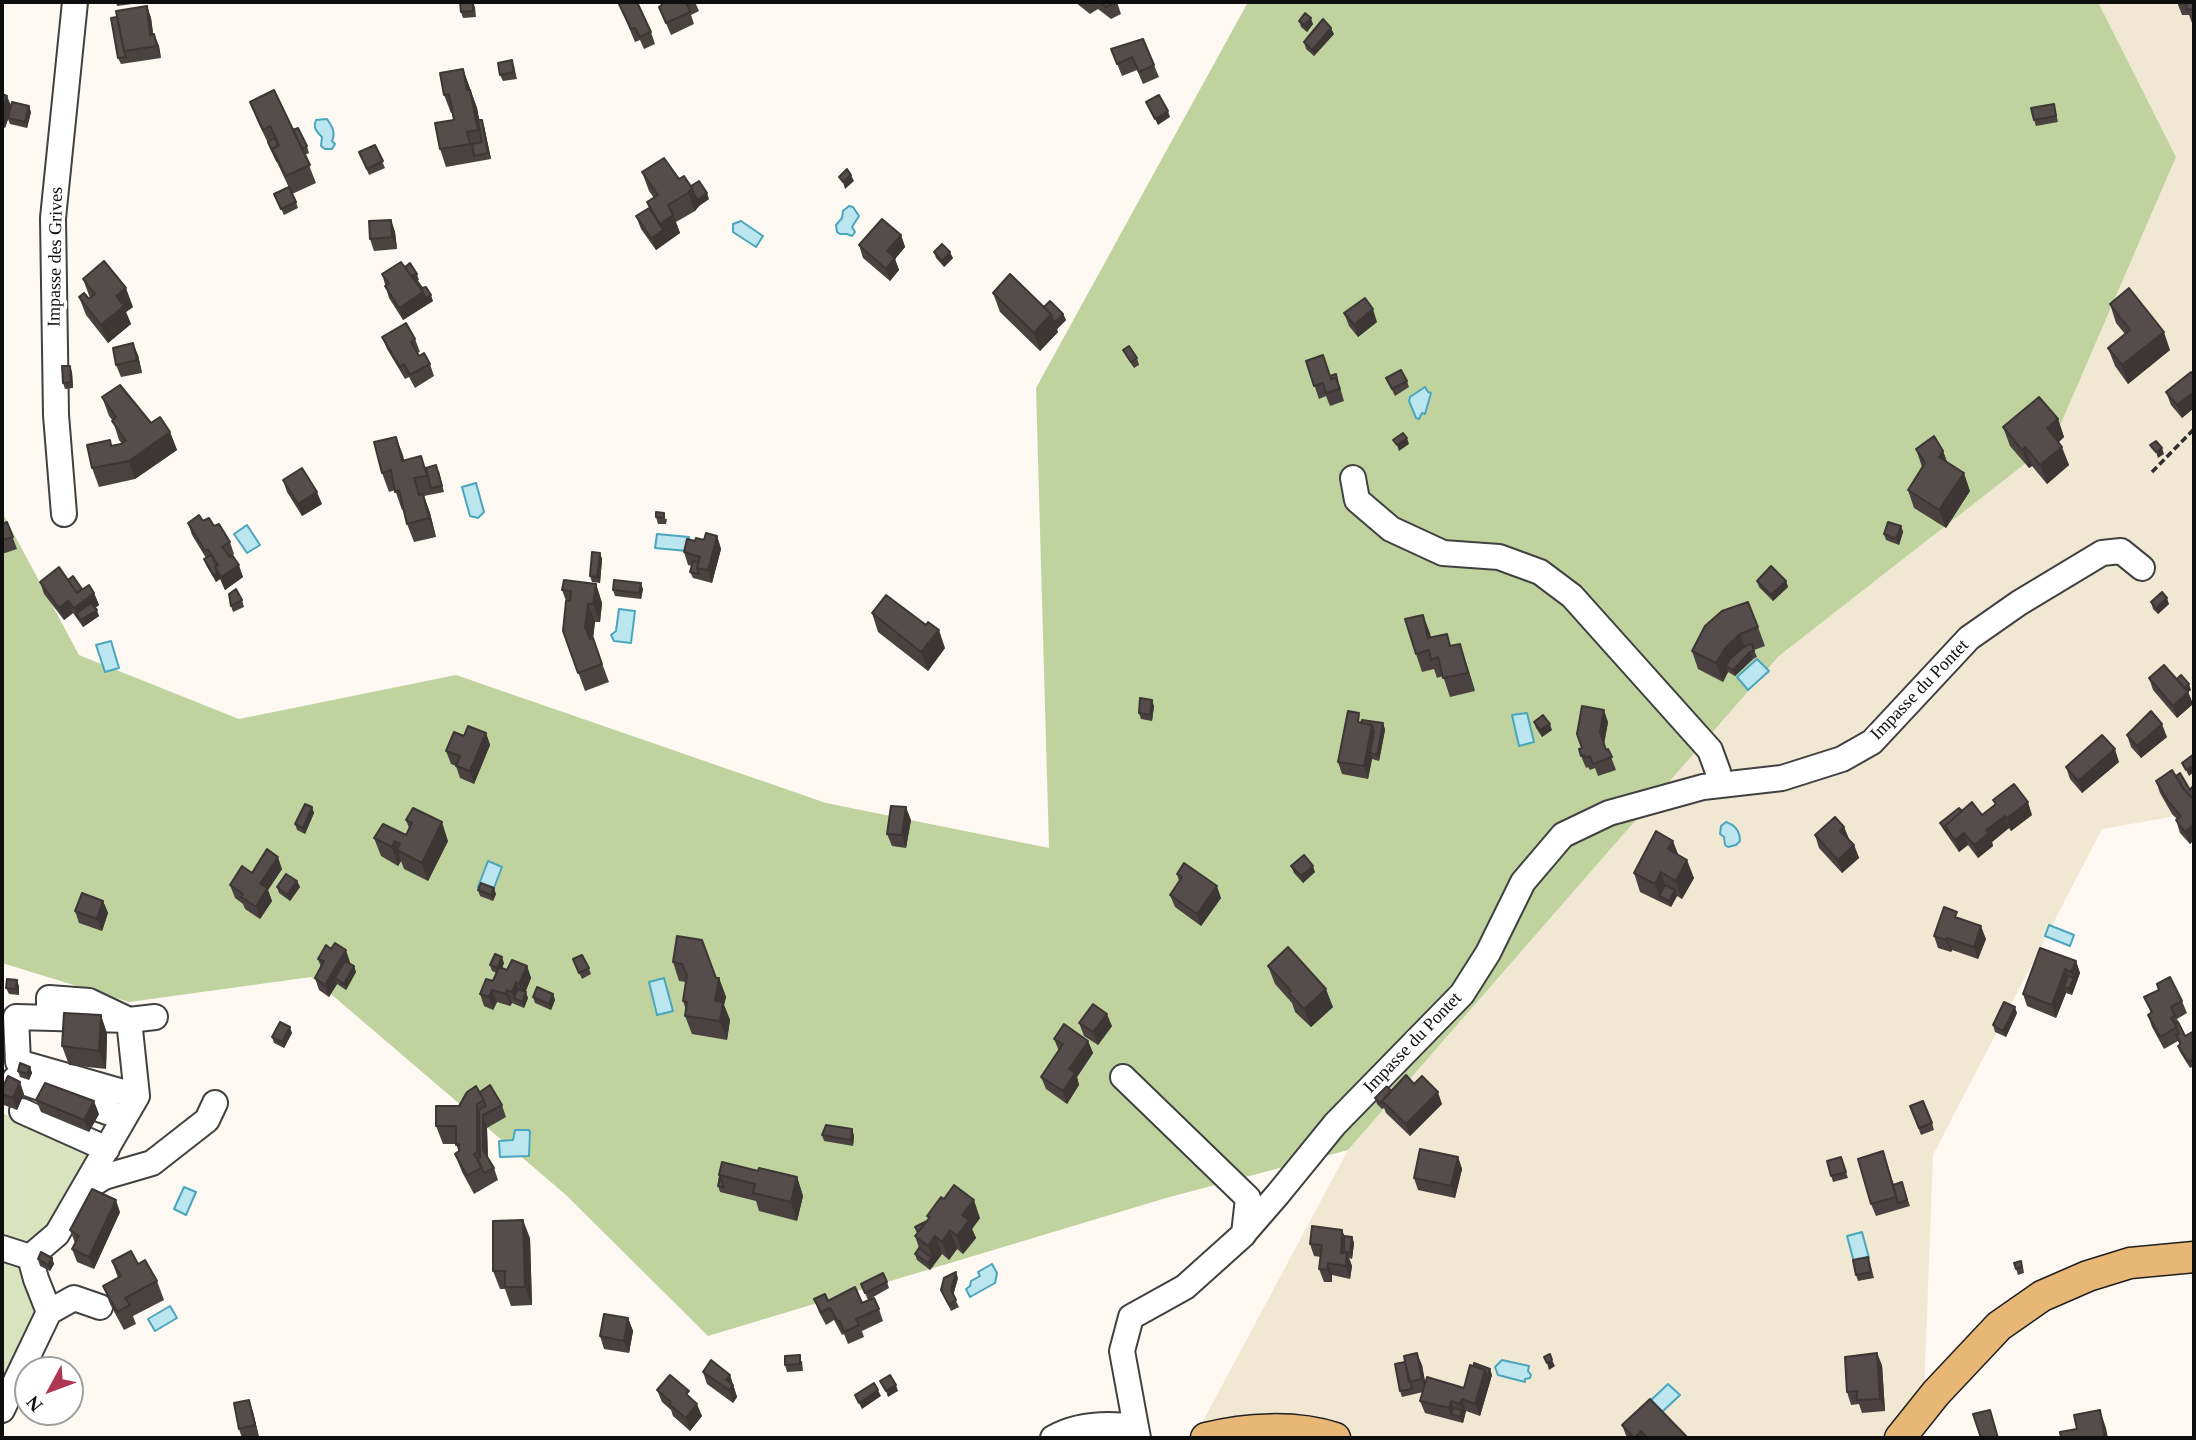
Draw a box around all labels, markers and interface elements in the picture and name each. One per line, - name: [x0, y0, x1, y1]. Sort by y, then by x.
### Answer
- street label: Impasse des Grives: [44, 187, 68, 327]
- street label: Impasse du Pontet: [1866, 635, 1974, 745]
- street label: Impasse du Pontet: [1359, 988, 1467, 1098]
- north arrow: [14, 1356, 84, 1426]
- text: N: [22, 1392, 47, 1416]

